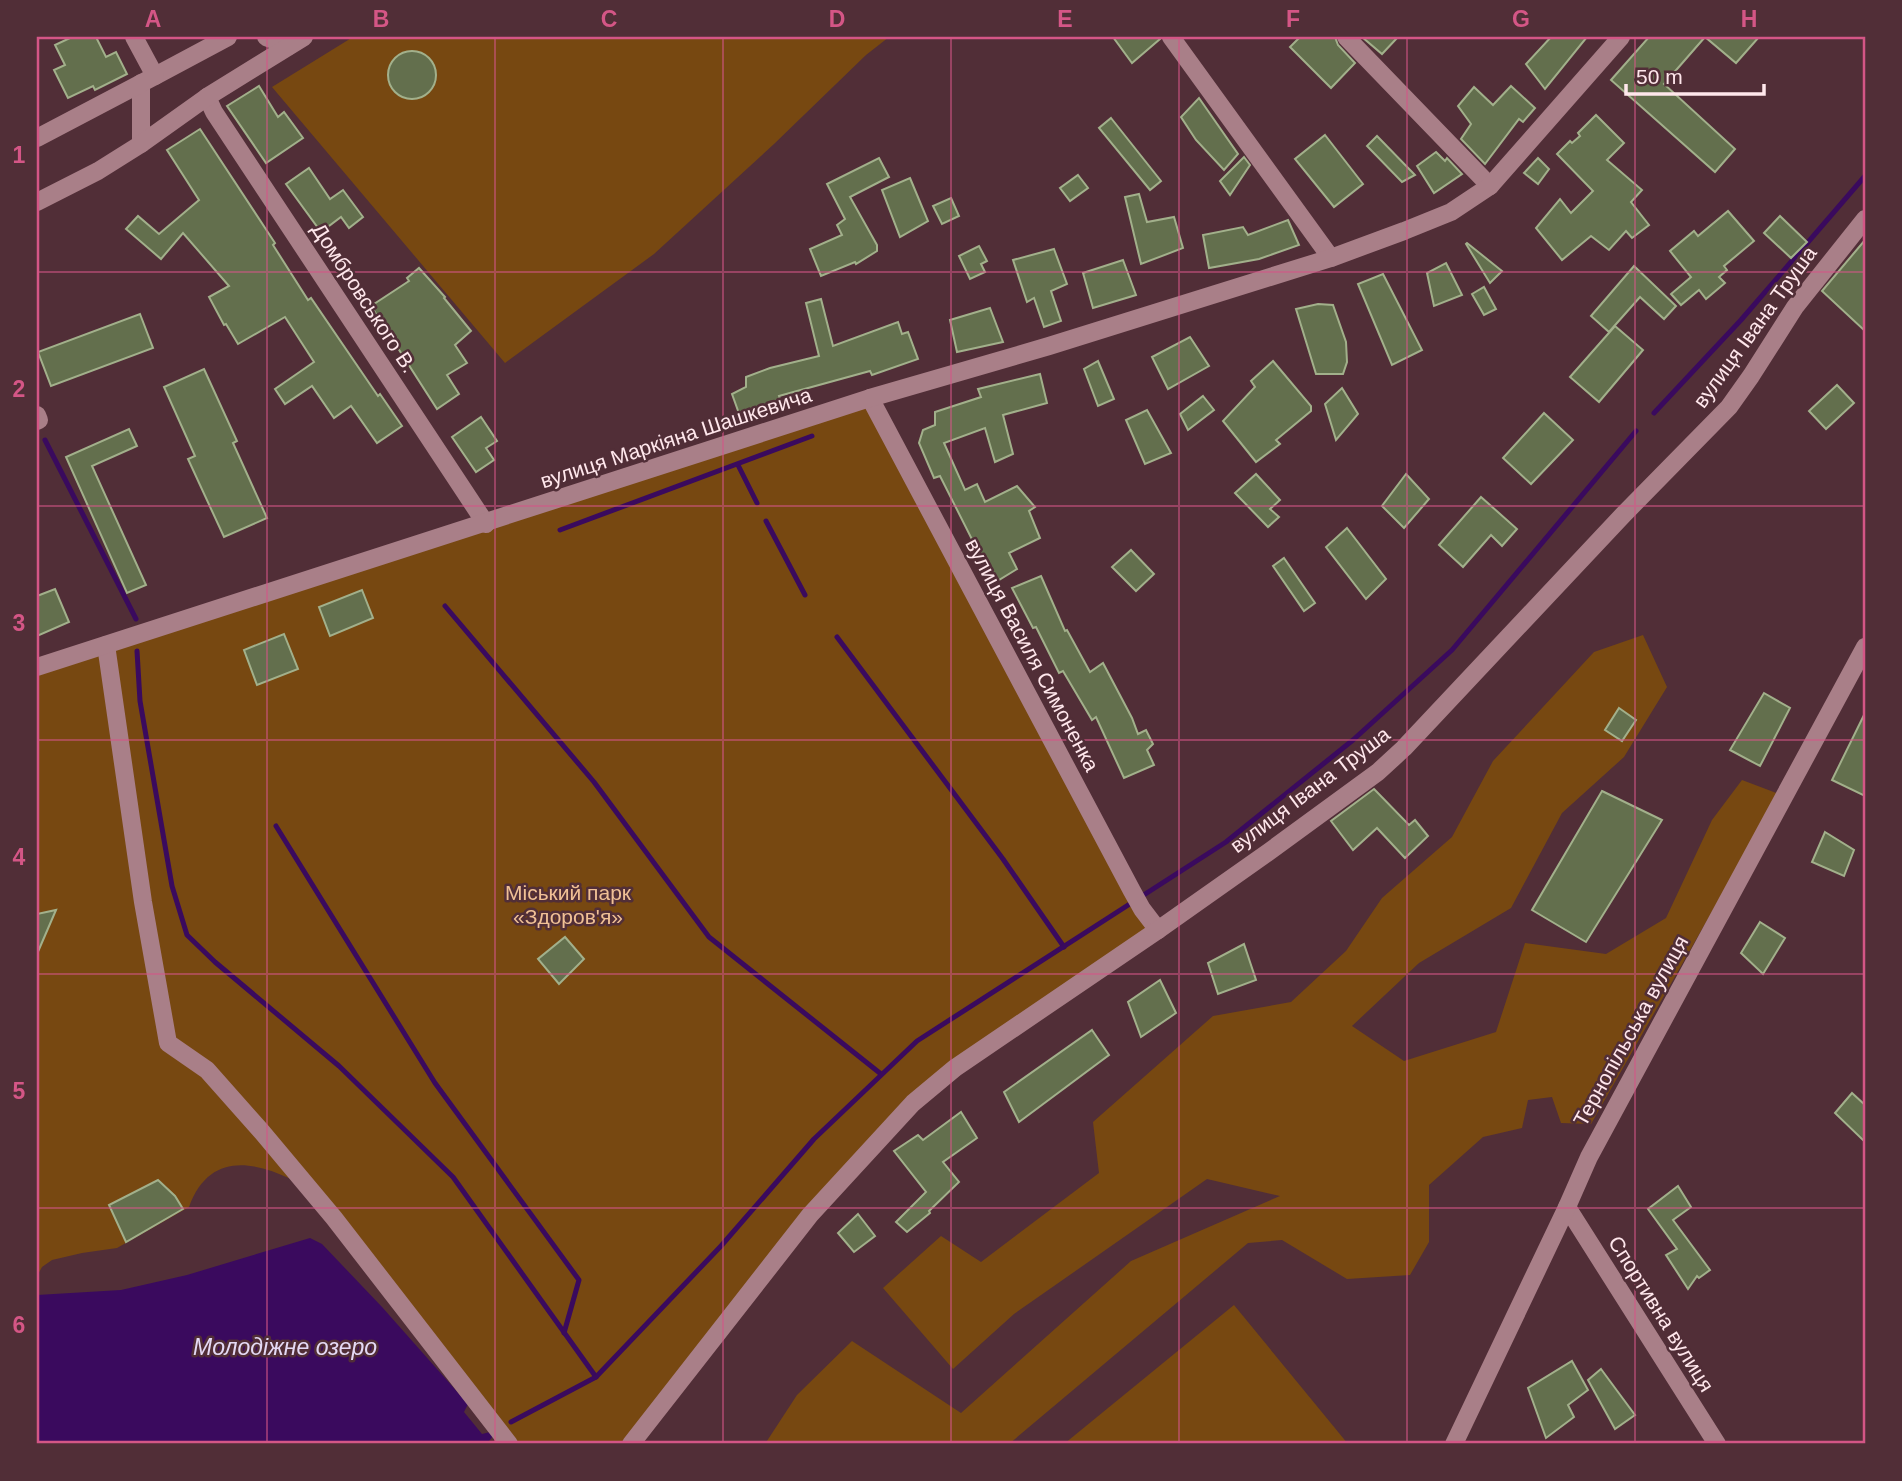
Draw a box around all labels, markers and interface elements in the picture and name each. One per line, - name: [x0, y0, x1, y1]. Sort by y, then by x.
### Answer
- text: A: [145, 6, 161, 32]
- text: B: [373, 6, 389, 32]
- text: C: [601, 6, 617, 32]
- text: D: [829, 6, 845, 32]
- text: E: [1057, 6, 1073, 32]
- text: F: [1286, 6, 1300, 32]
- text: G: [1512, 6, 1530, 32]
- text: H: [1741, 6, 1757, 32]
- scale bar: [1626, 52, 1764, 96]
- text: 50 m: [1636, 65, 1683, 88]
- text: 1: [13, 142, 26, 168]
- street label: Домбровського В.: [307, 219, 421, 377]
- street label: вулиця Івана Труша: [1688, 241, 1821, 412]
- text: 2: [13, 376, 25, 402]
- street label: вулиця Маркіяна Шашкевича: [537, 383, 815, 492]
- street label: вулиця Василя Симоненка: [961, 534, 1104, 775]
- text: 3: [13, 610, 25, 636]
- street label: вулиця Івана Труша: [1225, 722, 1394, 857]
- text: 4: [13, 844, 26, 870]
- park label: Міський парк «Здоров'я»: [505, 881, 632, 928]
- street label: Тернопільська вулиця: [1569, 931, 1693, 1130]
- text: 5: [13, 1078, 26, 1104]
- street label: Спортивна вулиця: [1604, 1232, 1719, 1396]
- text: 6: [13, 1312, 25, 1338]
- water label: Молодіжне озеро: [193, 1334, 377, 1360]

